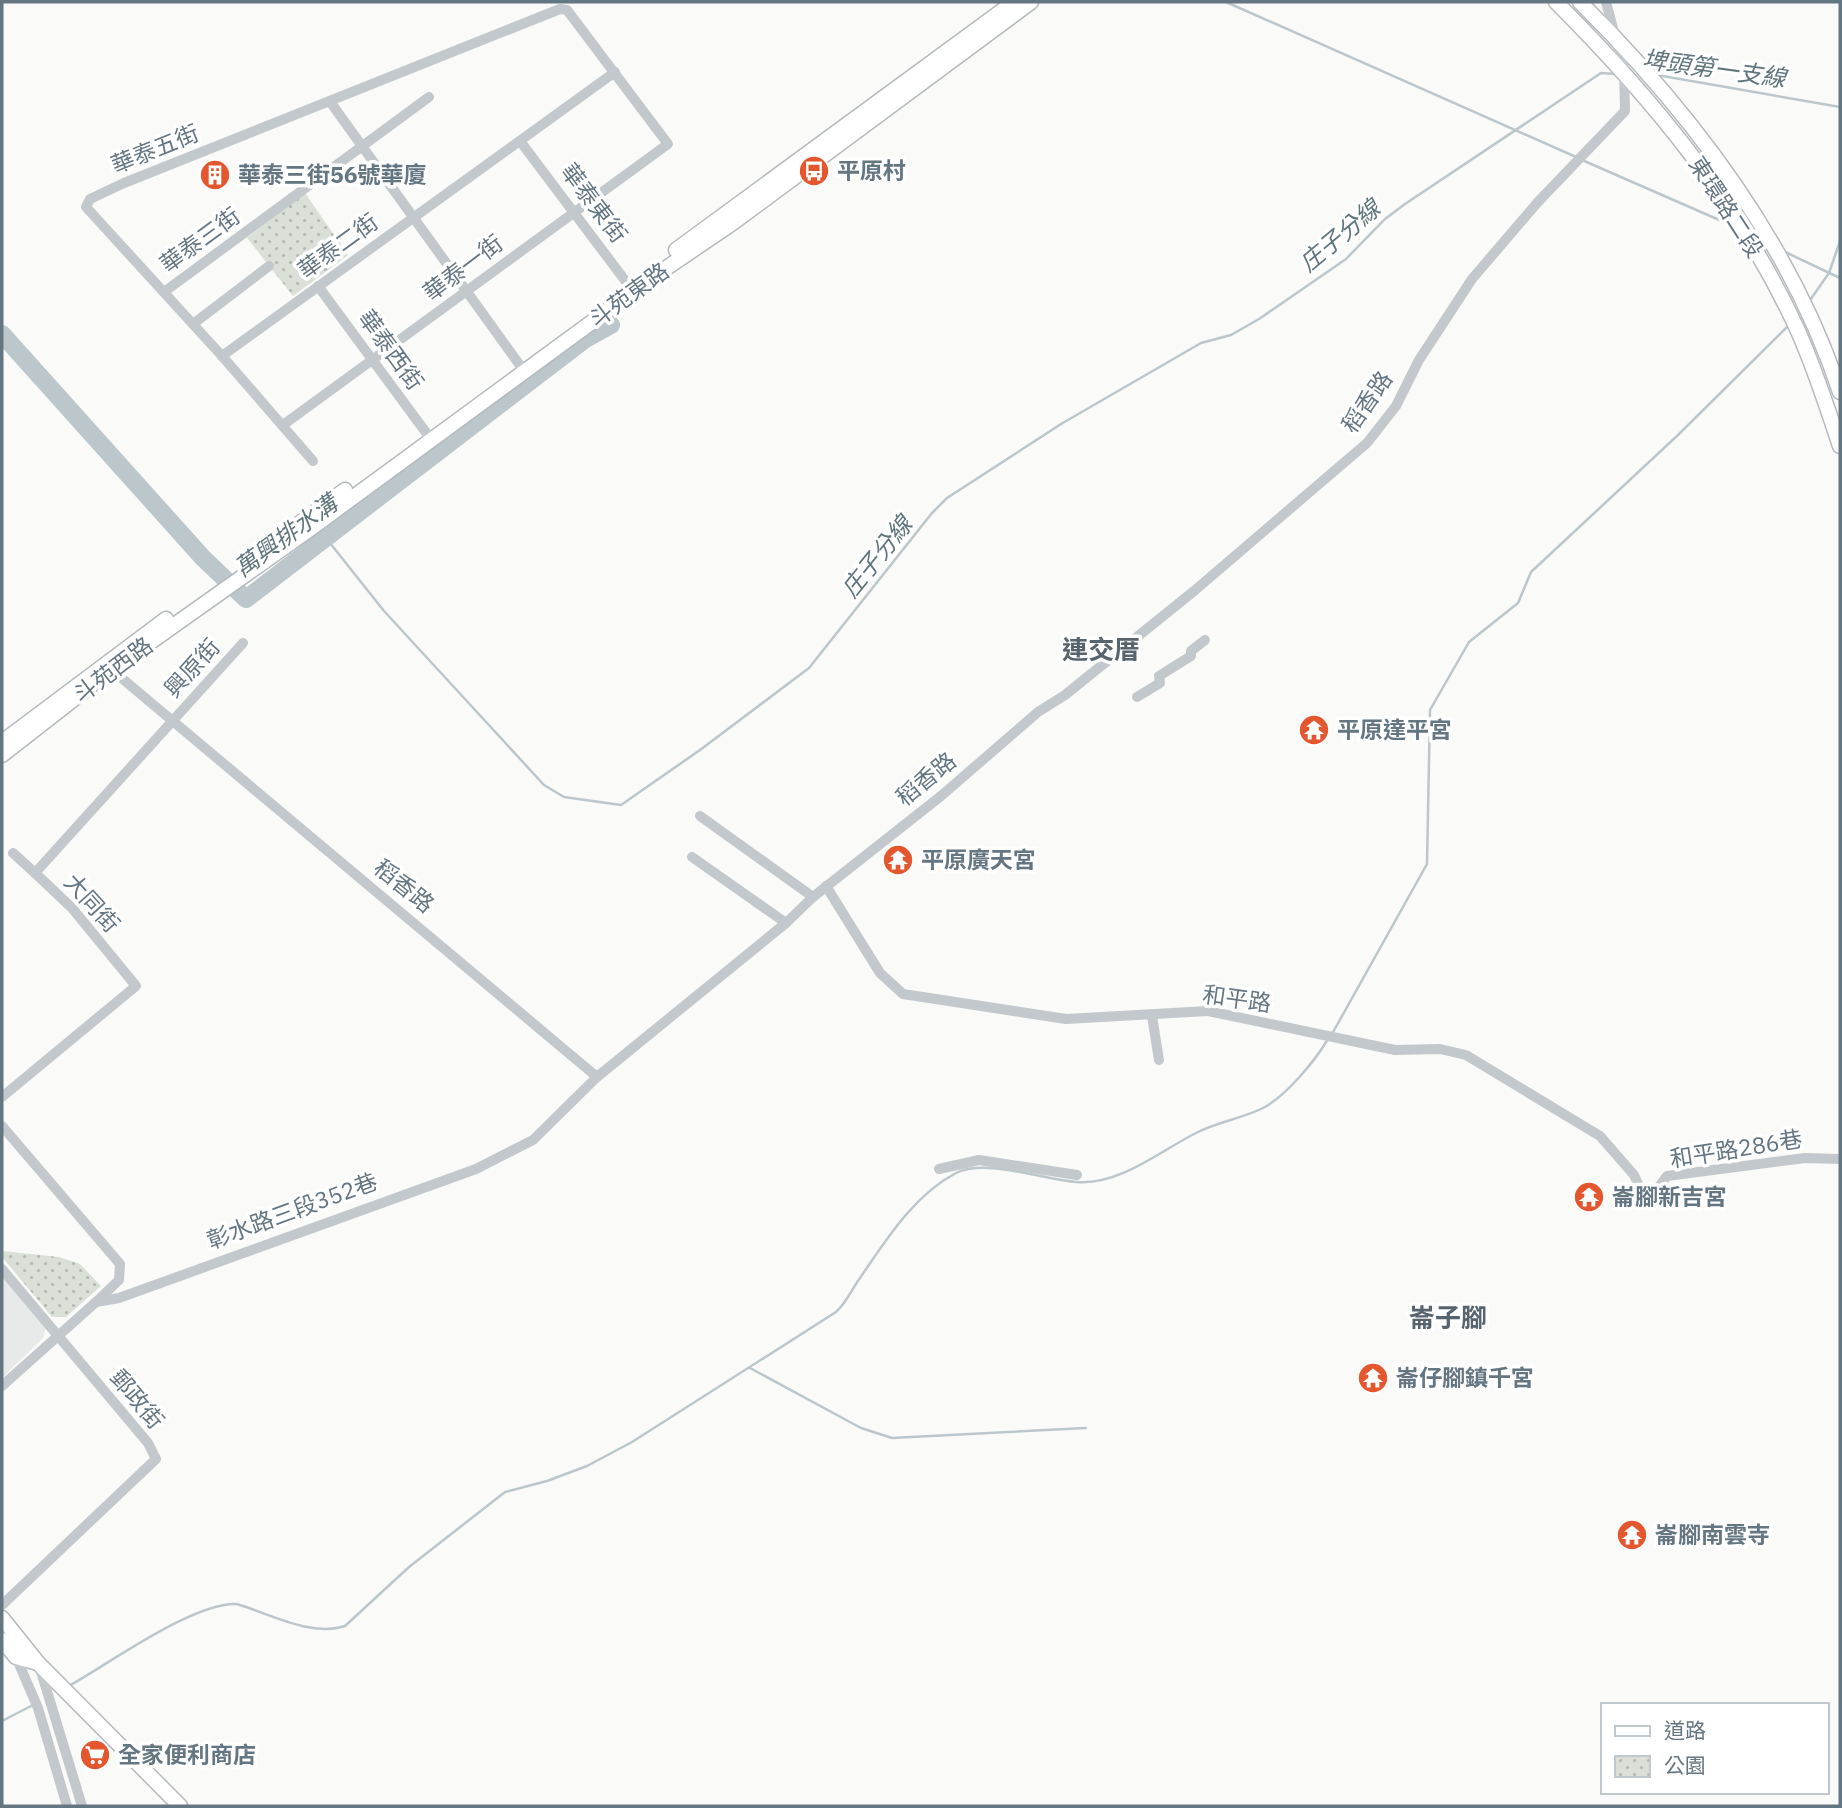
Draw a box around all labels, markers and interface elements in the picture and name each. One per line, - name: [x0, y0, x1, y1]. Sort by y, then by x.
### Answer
- water label: 埤頭第一支線: [1641, 42, 1791, 94]
- street label: 華泰五街: [106, 117, 203, 179]
- street label: 東環路二段: [1683, 150, 1771, 263]
- bus stop icon: 平原村: [797, 154, 831, 188]
- place label: 平原村: [837, 155, 906, 185]
- street label: 華泰東街: [555, 157, 634, 248]
- building icon: 華泰三街56號華廈: [198, 158, 232, 192]
- place label: 華泰三街56號華廈: [238, 159, 427, 189]
- water label: 庄子分線: [1292, 190, 1389, 278]
- street label: 華泰三街: [153, 200, 245, 278]
- street label: 華泰二街: [291, 206, 383, 284]
- street label: 華泰一街: [417, 228, 508, 307]
- street label: 斗苑東路: [582, 255, 674, 333]
- street label: 華泰西街: [353, 303, 431, 395]
- street label: 稻香路: [1334, 365, 1398, 438]
- water label: 萬興排水溝: [227, 485, 346, 583]
- water label: 庄子分線: [834, 507, 921, 604]
- street label: 斗苑西路: [67, 630, 158, 709]
- street label: 興原街: [157, 632, 225, 703]
- district label: 連交厝: [1062, 632, 1140, 666]
- temple icon: 平原達平宮: [1297, 713, 1331, 747]
- place label: 平原達平宮: [1337, 714, 1452, 744]
- street label: 稻香路: [889, 745, 962, 812]
- temple icon: 平原廣天宮: [881, 843, 915, 877]
- place label: 平原廣天宮: [921, 844, 1036, 874]
- street label: 稻香路: [368, 852, 441, 919]
- street label: 大同街: [59, 867, 127, 938]
- street label: 和平路: [1201, 978, 1273, 1018]
- street label: 和平路286巷: [1668, 1123, 1804, 1173]
- street label: 彰水路三段352巷: [202, 1165, 381, 1255]
- temple icon: 崙腳新吉宮: [1572, 1180, 1606, 1214]
- place label: 崙腳新吉宮: [1612, 1181, 1727, 1211]
- district label: 崙子腳: [1409, 1300, 1487, 1334]
- temple icon: 崙仔腳鎮千宮: [1356, 1361, 1390, 1395]
- street label: 郵政街: [104, 1362, 171, 1434]
- place label: 崙仔腳鎮千宮: [1396, 1362, 1534, 1392]
- temple icon: 崙腳南雲寺: [1615, 1518, 1649, 1552]
- place label: 崙腳南雲寺: [1655, 1519, 1770, 1549]
- legend: [1601, 1703, 1828, 1794]
- text: 道路: [1664, 1716, 1706, 1744]
- supermarket icon: 全家便利商店: [78, 1738, 112, 1772]
- place label: 全家便利商店: [118, 1739, 256, 1769]
- text: 公園: [1664, 1751, 1706, 1779]

